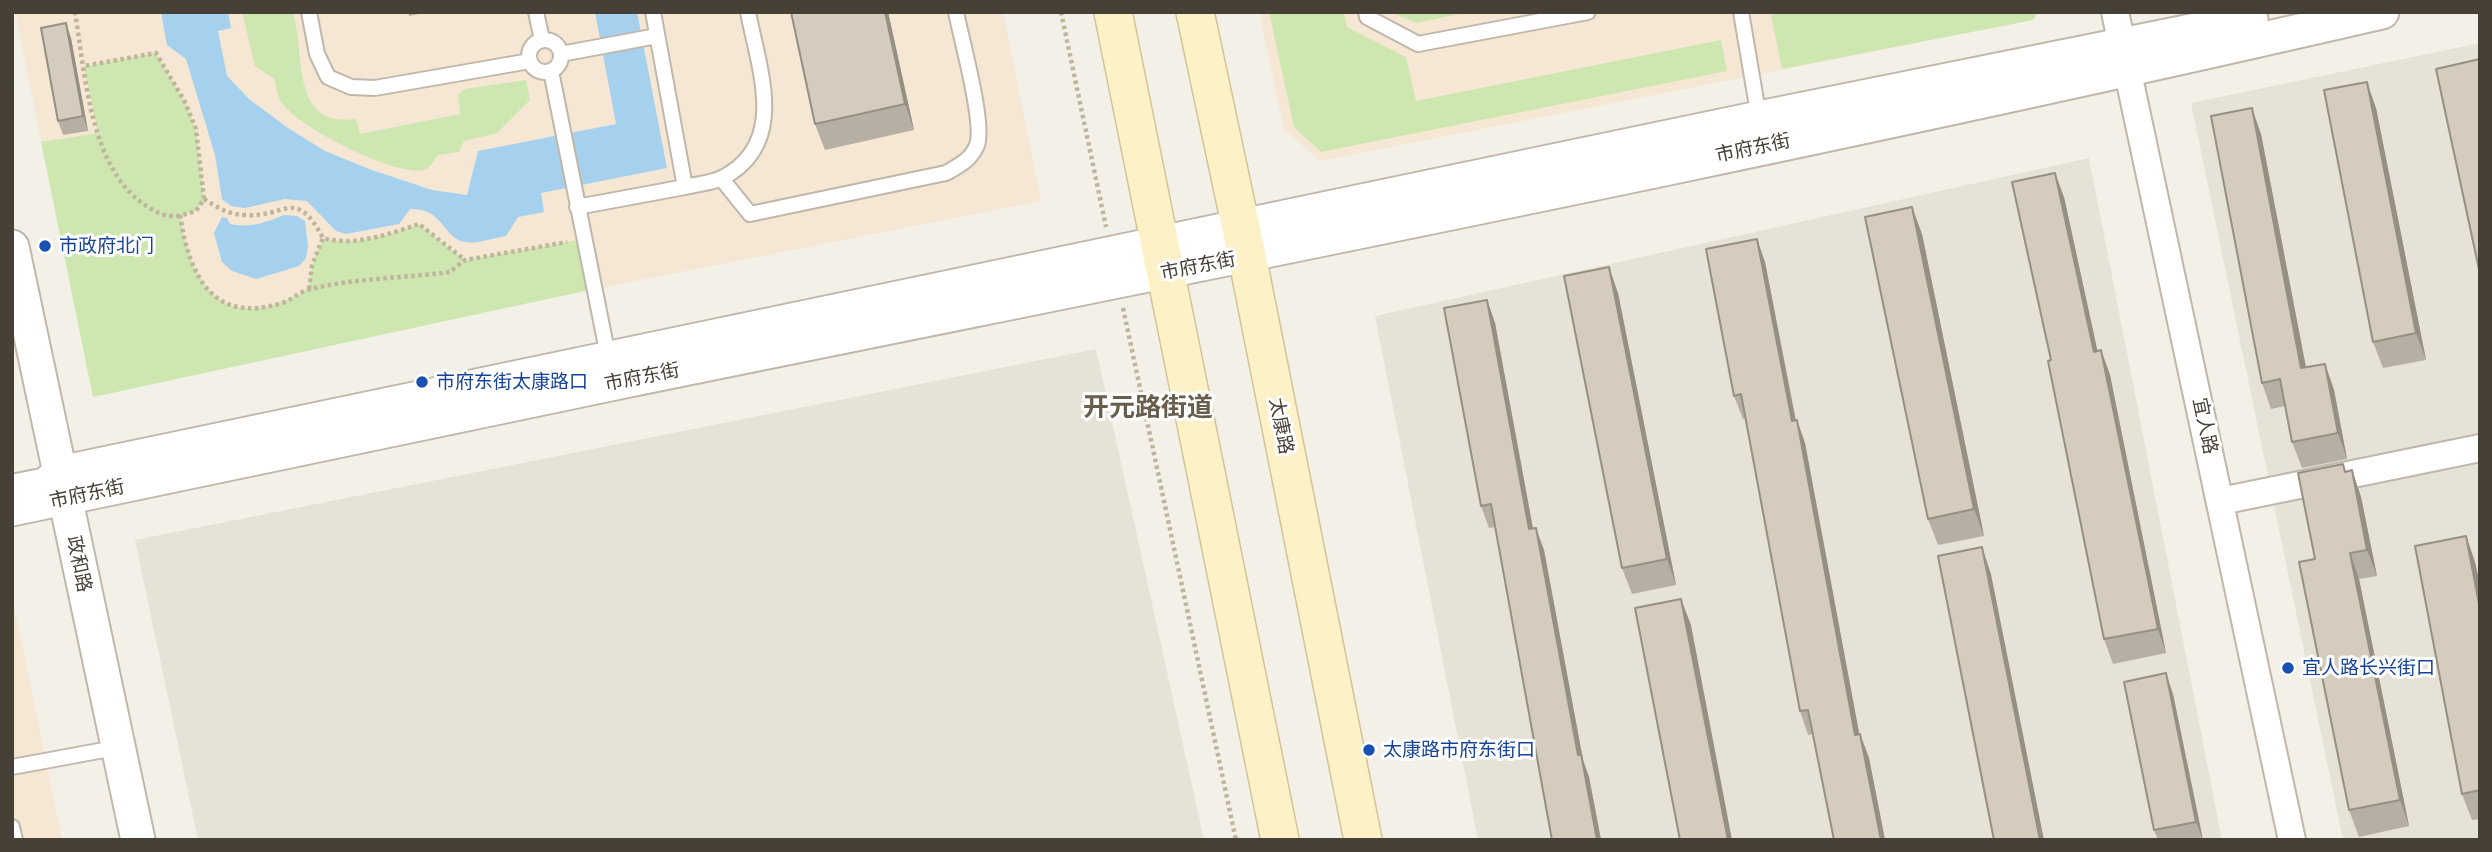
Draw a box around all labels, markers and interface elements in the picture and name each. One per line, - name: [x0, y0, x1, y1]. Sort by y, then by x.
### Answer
- street label: 市府东街: [1713, 129, 1793, 167]
- place label: 市政府北门: [59, 235, 154, 257]
- marker: 市政府北门: [37, 238, 53, 254]
- street label: 市府东街: [1159, 248, 1237, 284]
- street label: 市府东街: [603, 359, 681, 395]
- place label: 市府东街太康路口: [436, 371, 588, 393]
- marker: 市府东街太康路口: [414, 374, 430, 390]
- district label: 开元路街道: [1083, 392, 1213, 424]
- street label: 太康路: [1264, 396, 1298, 456]
- street label: 宜人路: [2188, 396, 2222, 456]
- street label: 市府东街: [47, 475, 127, 513]
- street label: 政和路: [62, 534, 96, 594]
- place label: 宜人路长兴街口: [2302, 657, 2435, 679]
- marker: 宜人路长兴街口: [2280, 660, 2296, 676]
- place label: 太康路市府东街口: [1383, 739, 1535, 761]
- marker: 太康路市府东街口: [1361, 742, 1377, 758]

